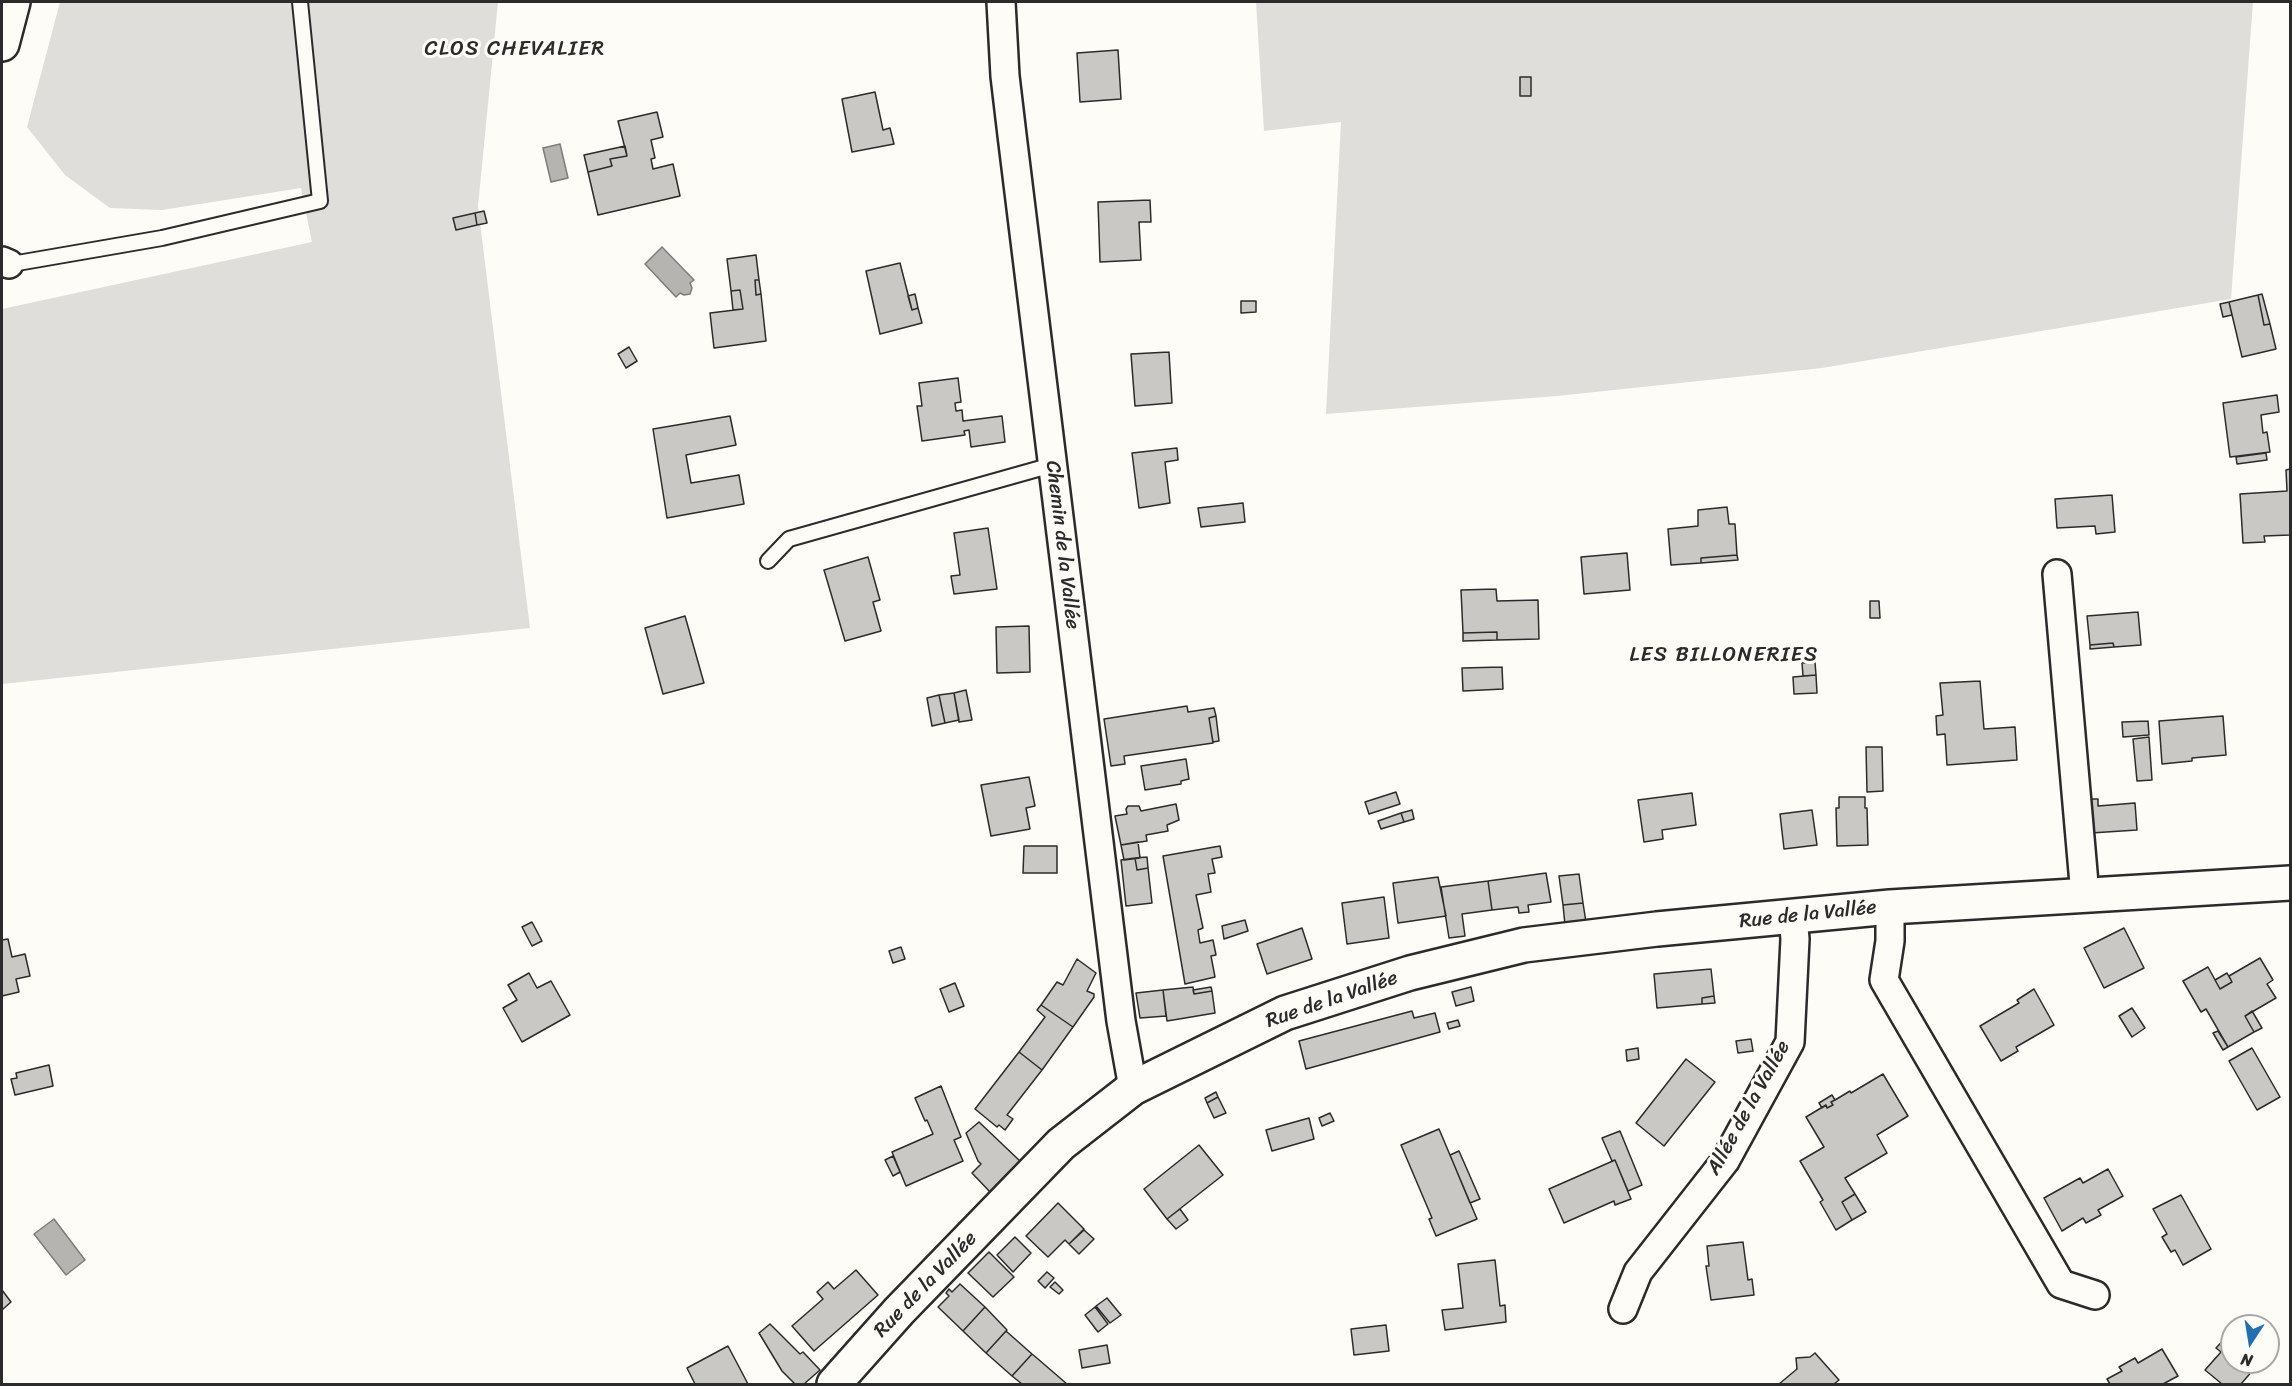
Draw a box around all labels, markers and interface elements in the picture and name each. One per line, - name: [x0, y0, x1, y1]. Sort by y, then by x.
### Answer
- district label: CLOS CHEVALIER: [425, 37, 605, 63]
- street label: Chemin de la Vallée: [1040, 459, 1084, 631]
- district label: LES BILLONERIES: [1630, 643, 1818, 669]
- street label: Rue de la Vallée: [1738, 896, 1878, 934]
- street label: Rue de la Vallée: [1263, 966, 1401, 1034]
- street label: Allée de la Vallée: [1702, 1037, 1796, 1179]
- street label: Rue de la Vallée: [870, 1227, 982, 1343]
- north arrow: [2220, 1314, 2280, 1374]
- text: N: [2238, 1345, 2255, 1375]

